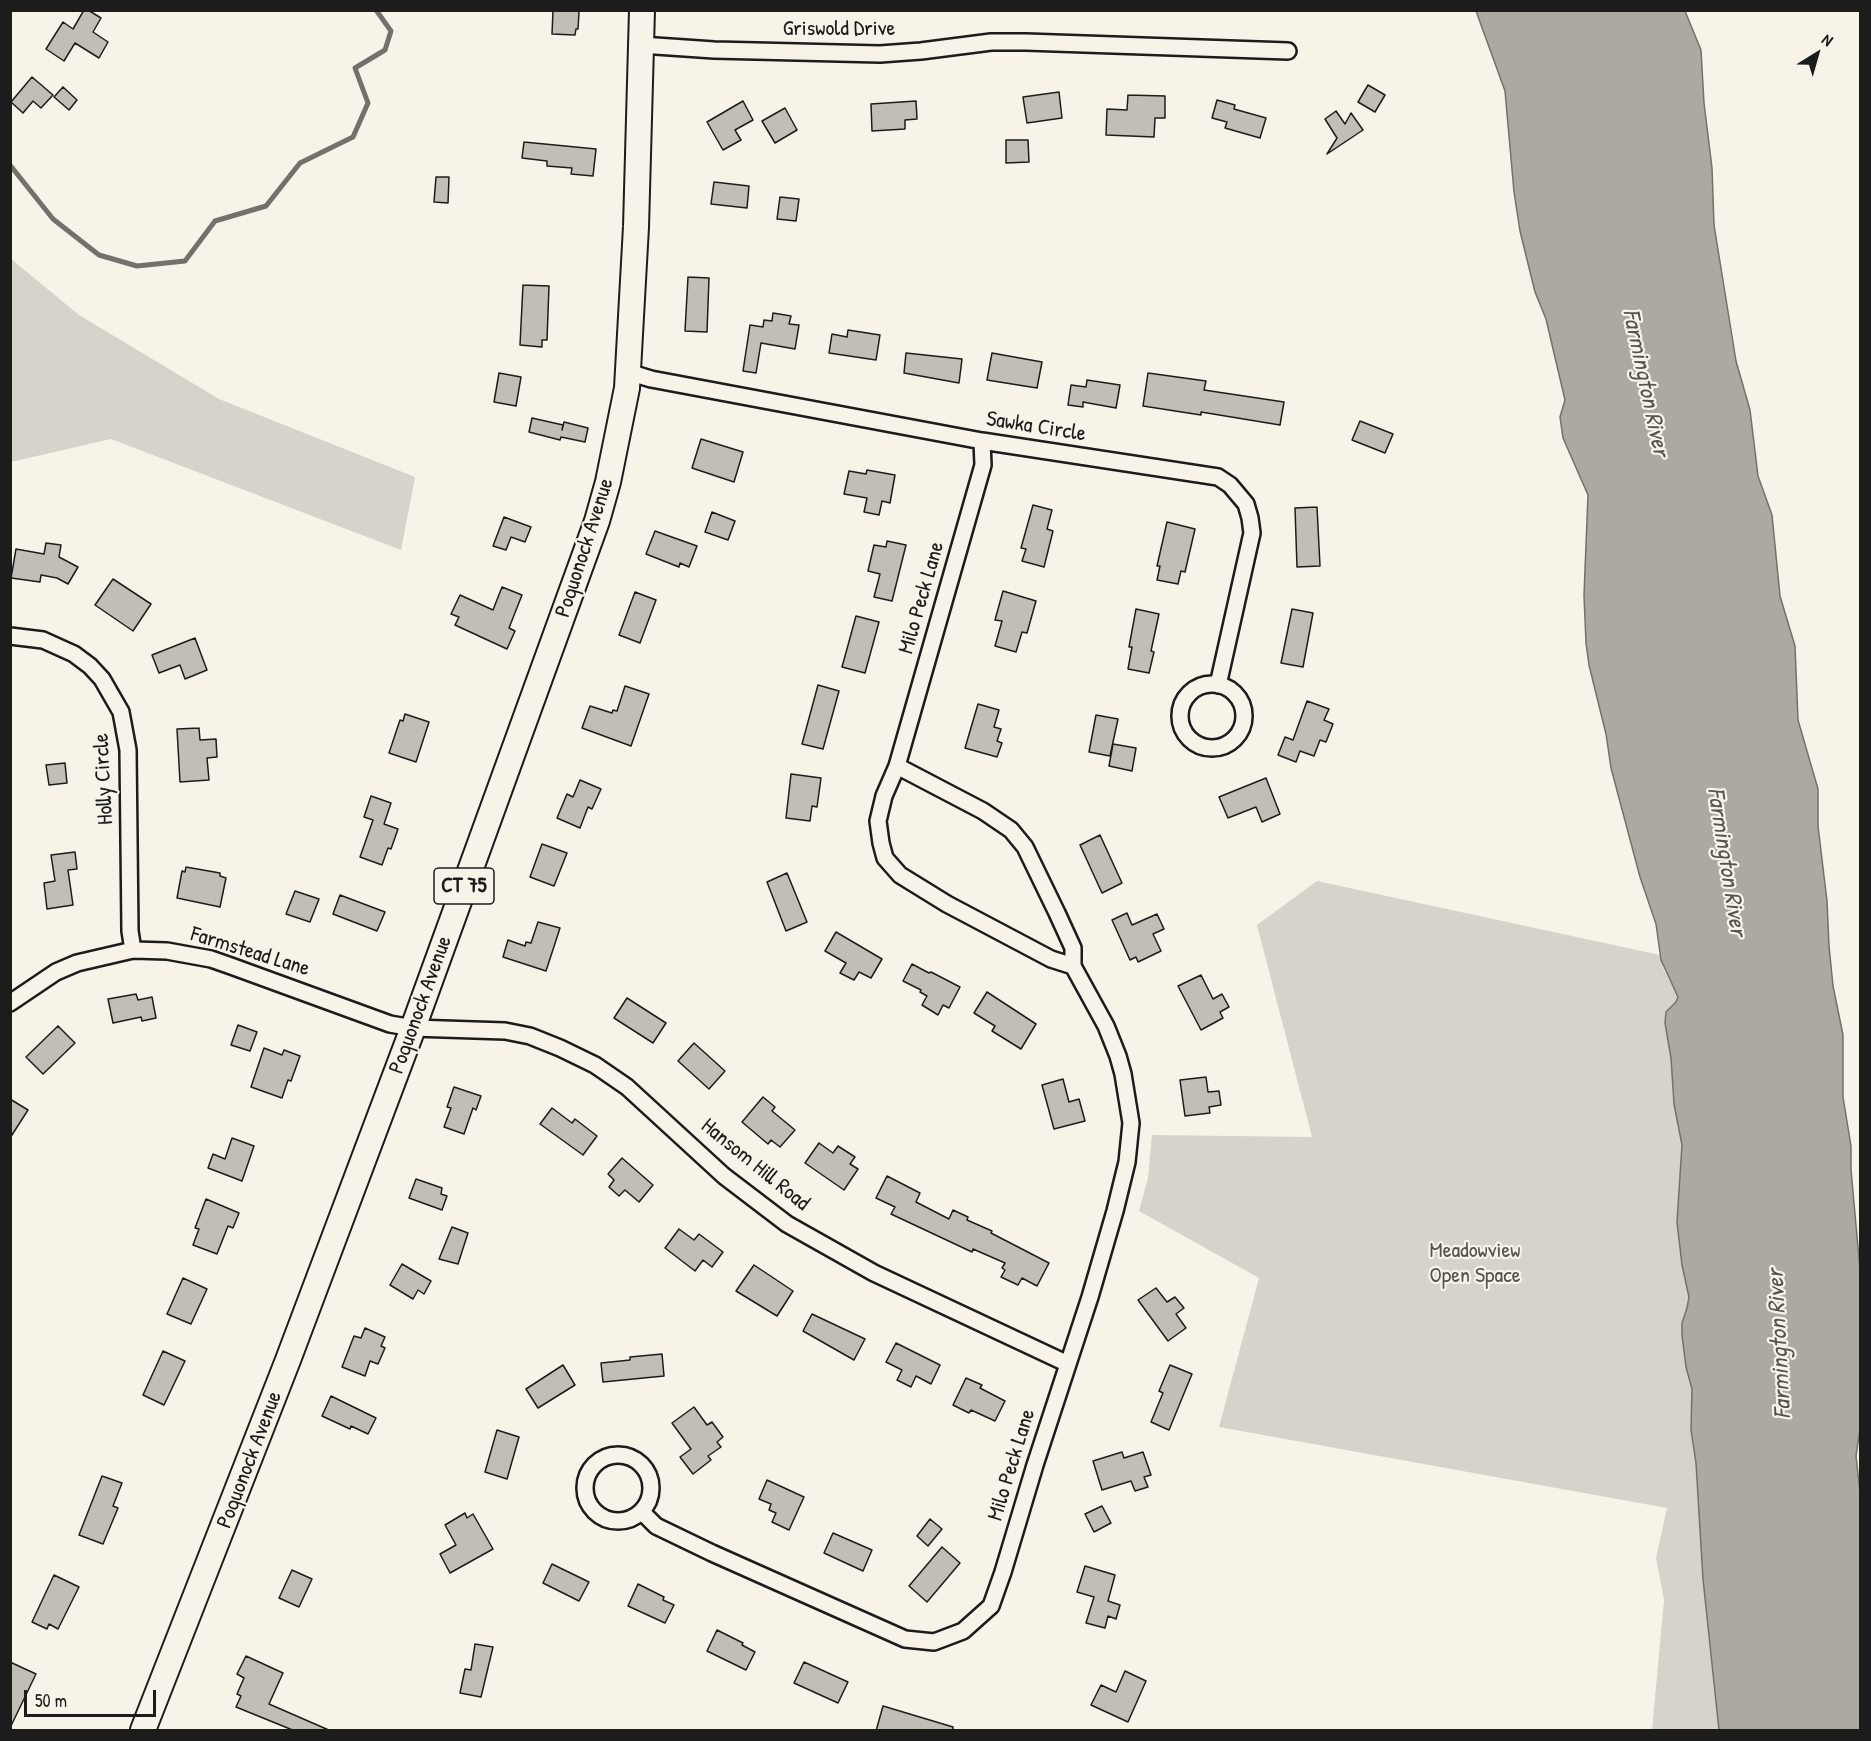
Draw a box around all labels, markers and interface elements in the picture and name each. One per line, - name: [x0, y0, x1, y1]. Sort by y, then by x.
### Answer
- street label: Griswold Drive: [783, 16, 895, 42]
- north arrow: [1787, 24, 1847, 84]
- text: N: [1818, 28, 1838, 51]
- water label: Farmington River: [1615, 307, 1675, 459]
- street label: Sawka Circle: [984, 406, 1088, 448]
- street label: Poquonock Avenue: [550, 475, 620, 621]
- street label: Milo Peck Lane: [893, 539, 951, 657]
- street label: Holly Circle: [88, 733, 120, 825]
- water label: Farmington River: [1700, 786, 1752, 938]
- road number: CT 75: [434, 868, 494, 904]
- street label: Farmstead Lane: [187, 921, 313, 983]
- street label: Poquonock Avenue: [384, 933, 458, 1077]
- street label: Hansom Hill Road: [695, 1113, 815, 1217]
- park label: Meadowview Open Space: [1430, 1238, 1520, 1290]
- water label: Farmington River: [1762, 1268, 1798, 1420]
- street label: Poquonock Avenue: [212, 1388, 288, 1532]
- street label: Milo Peck Lane: [983, 1406, 1041, 1524]
- scale bar: [27, 1678, 159, 1716]
- text: 50 m: [35, 1688, 67, 1713]

